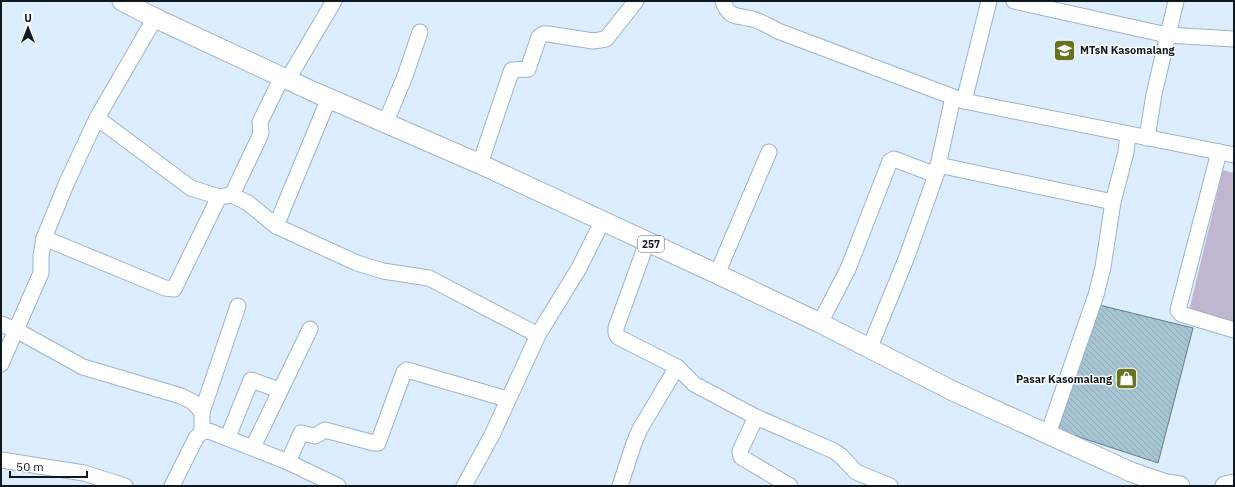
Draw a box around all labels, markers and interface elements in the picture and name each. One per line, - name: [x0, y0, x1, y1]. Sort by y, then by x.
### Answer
- north arrow: [8, 8, 48, 48]
- text: U: [24, 11, 32, 25]
- school or university icon: MTsN Kasomalang: [1052, 37, 1078, 63]
- place label: MTsN Kasomalang: [1080, 43, 1176, 57]
- road number: 257: [638, 236, 664, 252]
- shop icon: Pasar Kasomalang: [1114, 366, 1140, 392]
- place label: Pasar Kasomalang: [1016, 372, 1113, 386]
- scale bar: [10, 453, 87, 479]
- text: 50 m: [16, 459, 44, 474]

